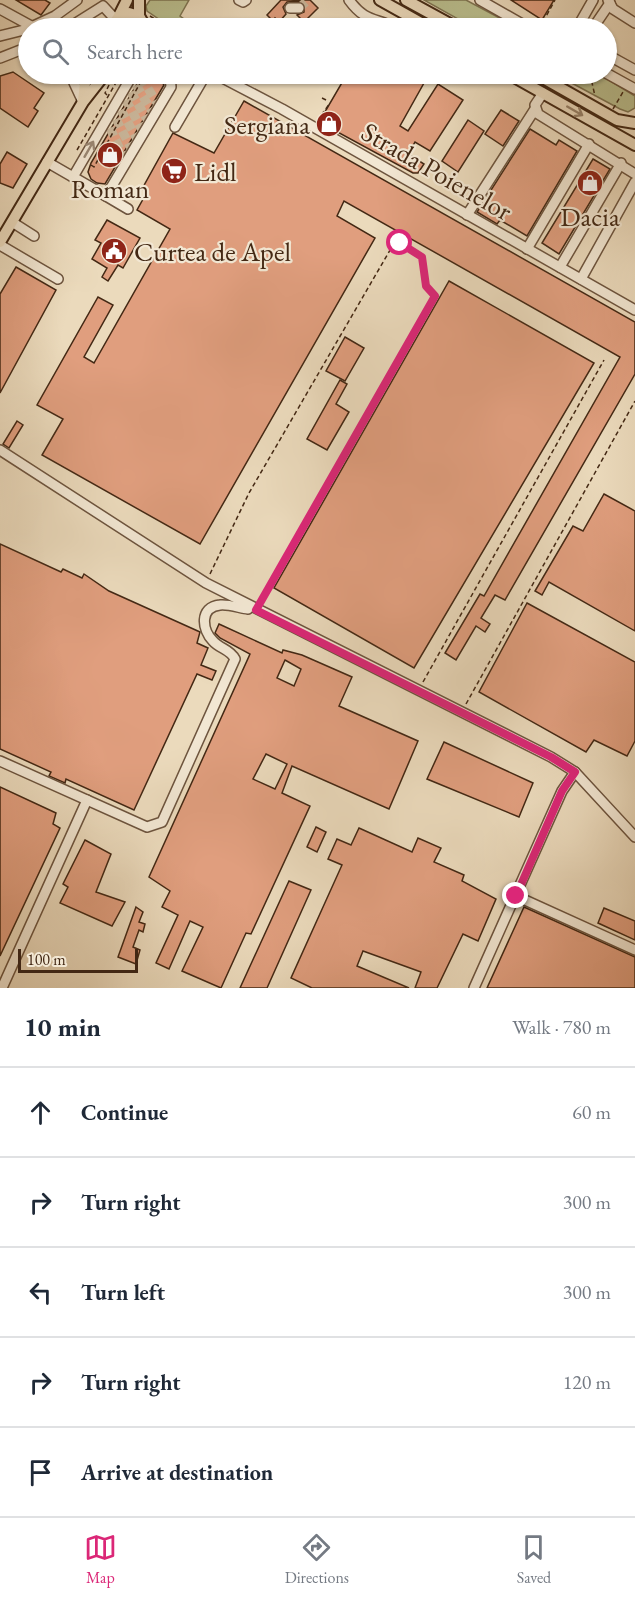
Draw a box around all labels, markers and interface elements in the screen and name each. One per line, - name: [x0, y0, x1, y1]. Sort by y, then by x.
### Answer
- search box: [18, 18, 617, 84]
- icon: search: [39, 35, 72, 68]
- text: Search here: [87, 37, 182, 66]
- one-way arrow: [566, 106, 583, 118]
- place label: Sergiana: [224, 107, 310, 142]
- shop icon: Sergiana: [314, 109, 344, 139]
- street label: Strada Poienelor: [355, 114, 519, 228]
- one-way arrow: [84, 140, 96, 157]
- shop icon: Roman: [95, 140, 125, 170]
- place label: Lidl: [194, 154, 237, 189]
- supermarket icon: Lidl: [159, 156, 189, 186]
- shop icon: Dacia: [575, 168, 605, 198]
- place label: Roman: [71, 171, 149, 206]
- place label: Dacia: [560, 199, 620, 234]
- route start: [386, 229, 412, 255]
- place label: Curtea de Apel: [134, 234, 291, 269]
- public building icon: Curtea de Apel: [99, 236, 129, 266]
- route end: [502, 882, 528, 908]
- scale bar: [18, 946, 138, 974]
- text: 100 m: [27, 949, 66, 970]
- text: 10 min: [24, 1010, 101, 1044]
- text: Walk · 780 m: [512, 1014, 611, 1040]
- icon: ahead: [24, 1096, 57, 1129]
- text: Continue: [81, 1098, 168, 1127]
- text: 60 m: [572, 1099, 611, 1125]
- icon: right: [24, 1186, 57, 1219]
- text: Turn right: [81, 1188, 180, 1217]
- text: 300 m: [563, 1189, 611, 1215]
- icon: left: [24, 1276, 57, 1309]
- text: Turn left: [81, 1278, 165, 1307]
- text: 300 m: [563, 1279, 611, 1305]
- icon: right: [24, 1366, 57, 1399]
- text: Turn right: [81, 1368, 180, 1397]
- text: 120 m: [563, 1369, 611, 1395]
- icon: arrive: [24, 1456, 57, 1489]
- text: Arrive at destination: [81, 1458, 273, 1487]
- tab: Map: [84, 1531, 117, 1588]
- tab: Directions: [285, 1531, 349, 1588]
- tab: Saved: [517, 1531, 551, 1588]

